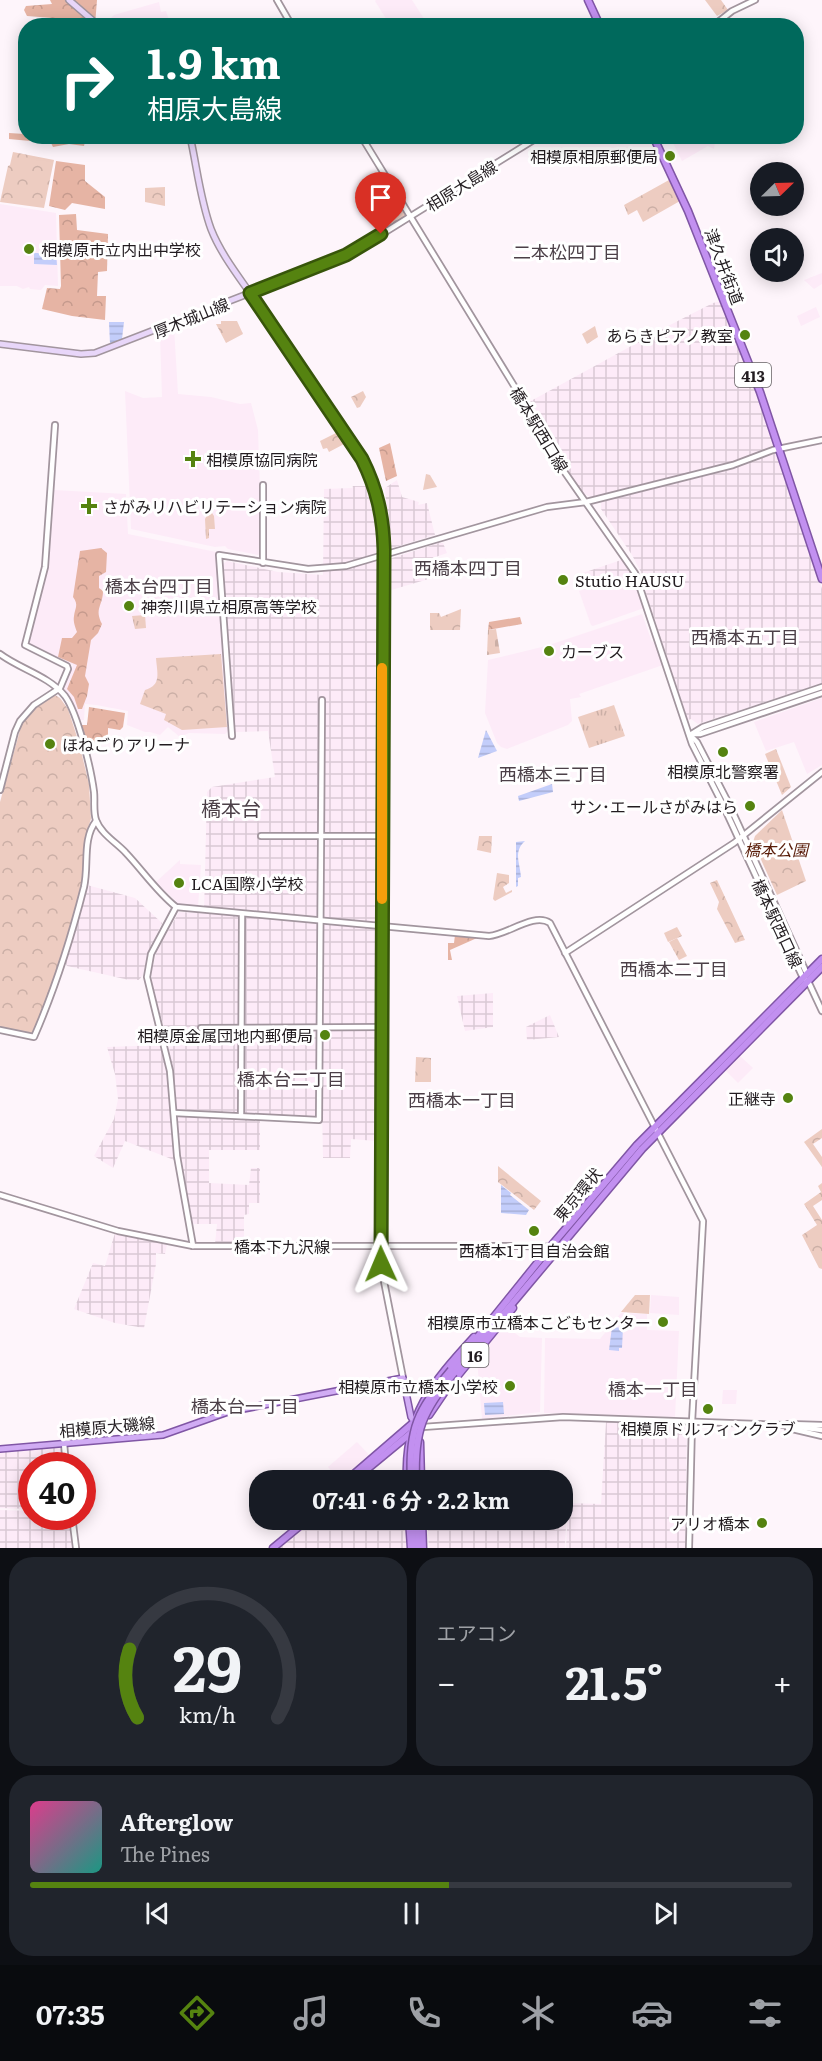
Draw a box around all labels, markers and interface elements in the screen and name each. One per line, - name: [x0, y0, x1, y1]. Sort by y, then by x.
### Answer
- text: 1.9 km: [147, 30, 281, 92]
- icon: right: [48, 42, 126, 120]
- text: 相原大島線: [147, 87, 282, 127]
- place label: 相模原相原郵便局: [530, 144, 658, 168]
- marker: 相模原相原郵便局: [663, 149, 677, 163]
- street label: 相原大島線: [421, 154, 501, 216]
- north arrow: [750, 162, 804, 216]
- map controls: [750, 162, 804, 282]
- pin: [355, 172, 406, 234]
- icon: arrive: [364, 181, 397, 214]
- street label: 津久井街道: [699, 224, 751, 308]
- button: sound: [750, 228, 804, 282]
- place label: 相模原市立内出中学校: [41, 237, 201, 261]
- district label: 二本松四丁目: [513, 238, 621, 265]
- marker: 相模原市立内出中学校: [22, 242, 36, 256]
- street label: 厚木城山線: [149, 291, 233, 343]
- place label: あらきピアノ教室: [606, 323, 733, 347]
- marker: あらきピアノ教室: [738, 328, 752, 342]
- road number: 413: [735, 363, 771, 387]
- street label: 橋本駅西口線: [505, 382, 575, 476]
- place label: 相模原協同病院: [206, 447, 318, 471]
- marker: 相模原協同病院: [184, 450, 202, 468]
- place label: さがみリハビリテーション病院: [103, 494, 327, 518]
- marker: さがみリハビリテーション病院: [80, 497, 98, 515]
- district label: 西橋本四丁目: [414, 554, 522, 581]
- place label: Stutio HAUSU: [575, 568, 684, 592]
- district label: 橋本台四丁目: [105, 572, 213, 599]
- marker: Stutio HAUSU: [556, 573, 570, 587]
- place label: 神奈川県立相原高等学校: [141, 594, 317, 618]
- marker: 神奈川県立相原高等学校: [122, 599, 136, 613]
- district label: 西橋本五丁目: [691, 623, 799, 650]
- place label: カーブス: [561, 639, 624, 663]
- marker: カーブス: [542, 644, 556, 658]
- place label: ほねごりアリーナ: [62, 732, 190, 756]
- marker: ほねごりアリーナ: [43, 737, 57, 751]
- marker: 相模原北警察署: [716, 745, 730, 759]
- place label: 相模原北警察署: [667, 759, 779, 783]
- district label: 西橋本三丁目: [499, 760, 607, 787]
- district label: 橋本台: [201, 792, 261, 822]
- place label: サン･エールさがみはら: [570, 794, 738, 818]
- marker: サン･エールさがみはら: [743, 799, 757, 813]
- park label: 橋本公園: [744, 837, 810, 861]
- place label: LCA国際小学校: [191, 871, 304, 895]
- street label: 橋本駅西口線: [747, 874, 809, 972]
- marker: LCA国際小学校: [172, 876, 186, 890]
- district label: 西橋本二丁目: [620, 955, 728, 982]
- place label: 相模原金属団地内郵便局: [137, 1023, 313, 1047]
- marker: 相模原金属団地内郵便局: [318, 1028, 332, 1042]
- district label: 橋本台二丁目: [237, 1065, 345, 1092]
- district label: 西橋本一丁目: [408, 1086, 516, 1113]
- place label: 正継寺: [728, 1086, 776, 1110]
- marker: 正継寺: [781, 1091, 795, 1105]
- street label: 東京環状: [547, 1162, 607, 1226]
- marker: 西橋本1丁目自治会館: [527, 1224, 541, 1238]
- position arrow: [349, 1232, 413, 1296]
- street label: 橋本下九沢線: [234, 1234, 330, 1258]
- place label: 西橋本1丁目自治会館: [459, 1238, 609, 1262]
- place label: 相模原市立橋本こどもセンター: [427, 1310, 651, 1334]
- marker: 相模原市立橋本こどもセンター: [656, 1315, 670, 1329]
- road number: 16: [462, 1343, 488, 1367]
- place label: 相模原市立橋本小学校: [338, 1374, 498, 1398]
- district label: 橋本一丁目: [608, 1375, 698, 1402]
- marker: 相模原市立橋本小学校: [503, 1379, 517, 1393]
- district label: 橋本台一丁目: [191, 1392, 299, 1419]
- marker: 相模原ドルフィンクラブ: [701, 1402, 715, 1416]
- street label: 相模原大磯線: [58, 1410, 156, 1442]
- place label: 相模原ドルフィンクラブ: [620, 1416, 796, 1440]
- speed limit sign: 40: [18, 1452, 96, 1530]
- text: 07:41 · 6 分 · 2.2 km: [312, 1483, 510, 1516]
- place label: アリオ橋本: [670, 1511, 750, 1535]
- marker: アリオ橋本: [755, 1516, 769, 1530]
- text: エアコン: [437, 1617, 517, 1647]
- text: 29: [173, 1619, 242, 1711]
- text: 21.5°: [565, 1647, 663, 1714]
- text: −: [437, 1656, 456, 1705]
- text: +: [773, 1656, 792, 1705]
- text: km/h: [179, 1699, 236, 1731]
- text: Afterglow: [120, 1805, 233, 1838]
- text: The Pines: [120, 1838, 210, 1868]
- icon: previous: [141, 1897, 174, 1930]
- icon: pause: [395, 1897, 428, 1930]
- icon: next: [649, 1897, 682, 1930]
- icon: directions: [176, 1992, 218, 2034]
- icon: music: [290, 1992, 332, 2034]
- icon: phone: [403, 1992, 445, 2034]
- icon: climate: [517, 1992, 559, 2034]
- icon: car: [631, 1992, 673, 2034]
- icon: filters: [744, 1992, 786, 2034]
- text: 07:35: [36, 1993, 105, 2033]

